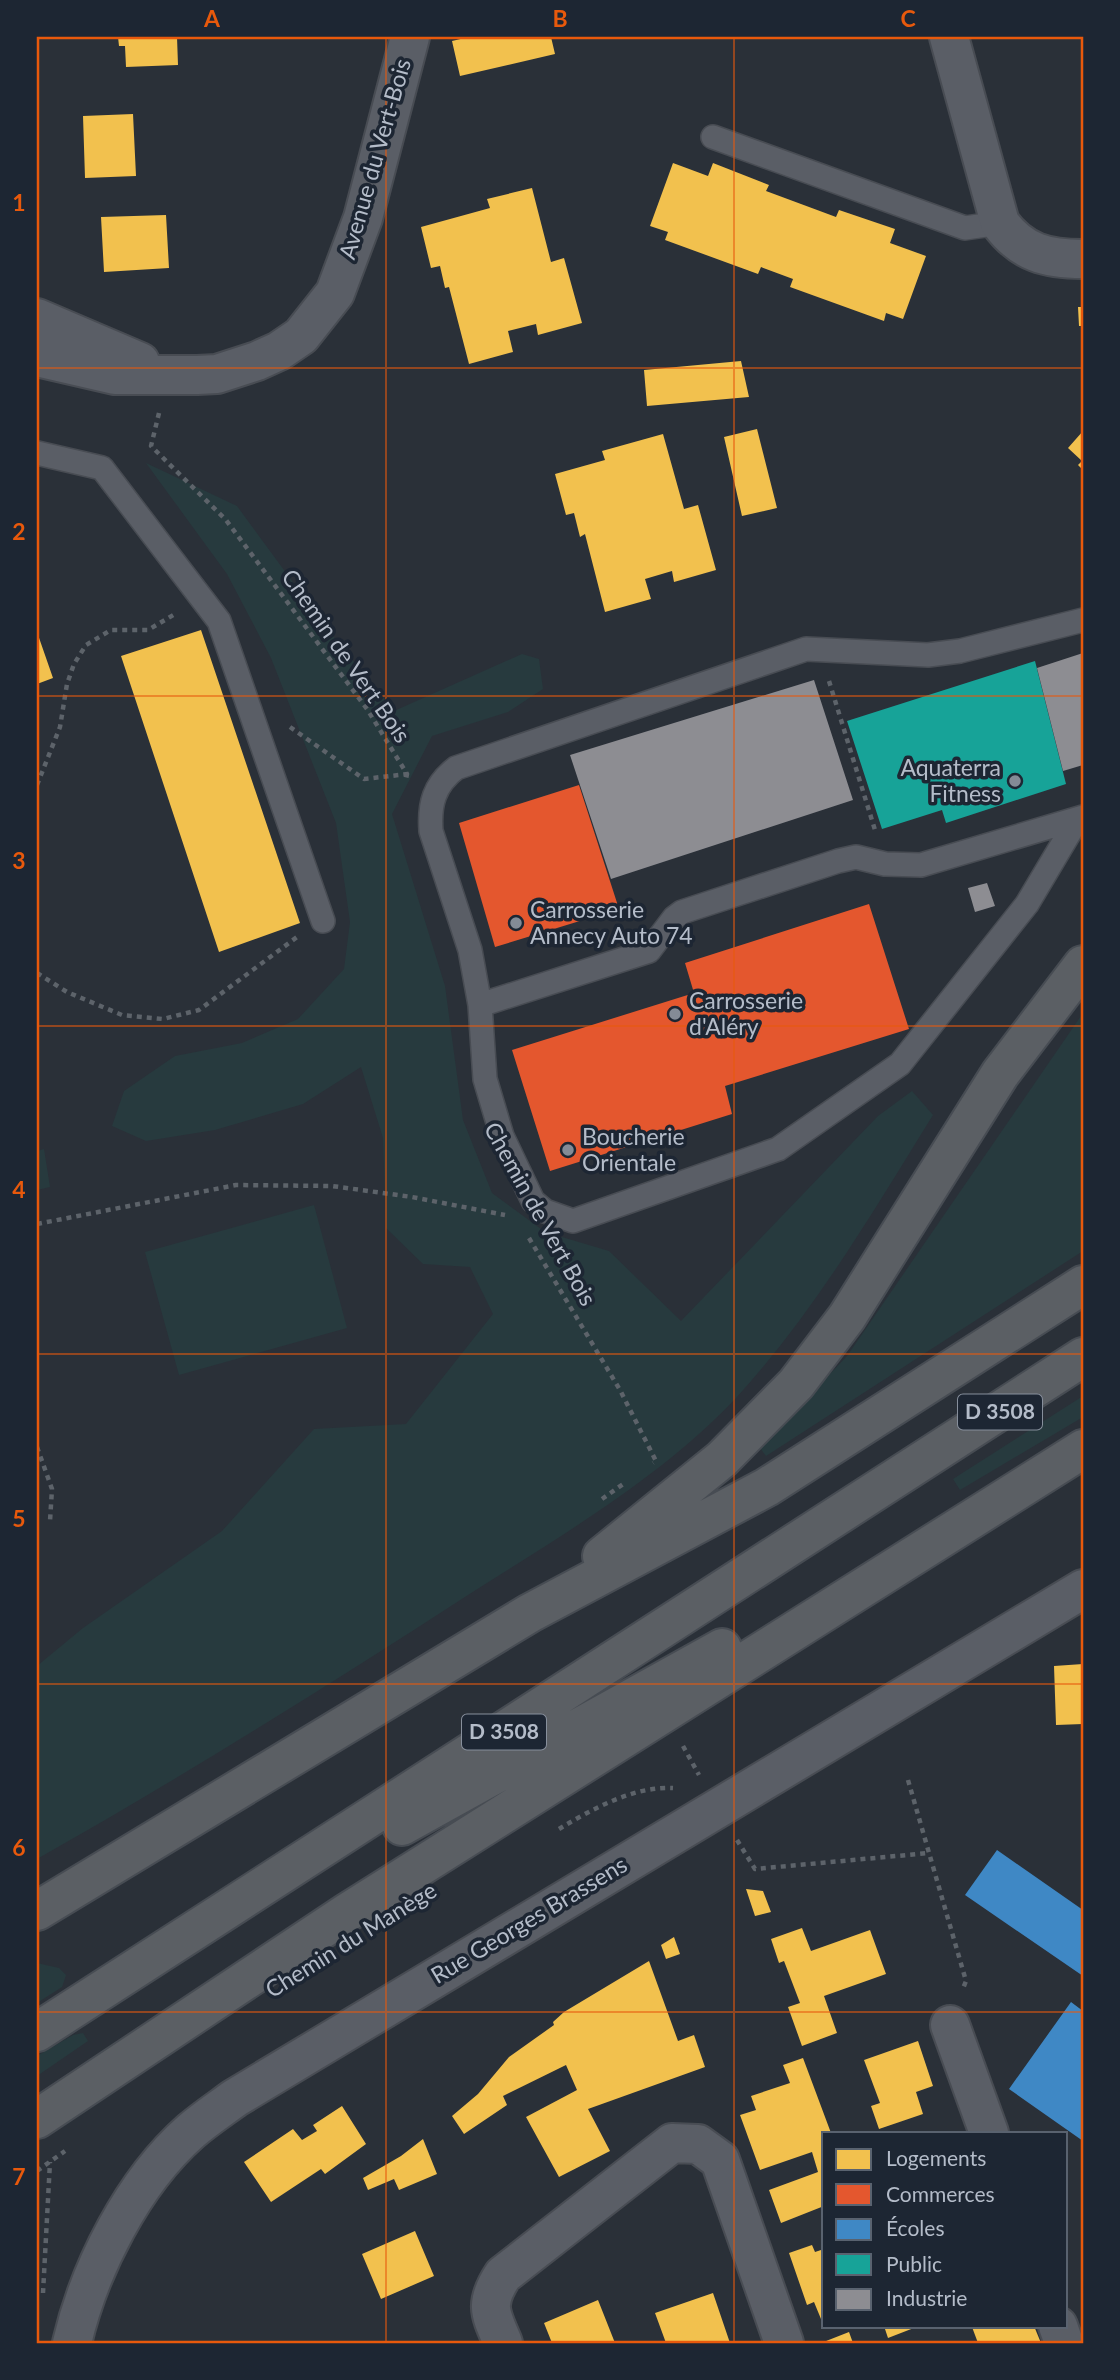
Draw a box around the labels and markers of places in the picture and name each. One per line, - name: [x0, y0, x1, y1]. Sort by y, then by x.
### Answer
- place label: Aquaterra Fitness: [900, 753, 1001, 807]
- marker: Aquaterra Fitness: [1007, 773, 1023, 789]
- place label: Carrosserie Annecy Auto 74: [530, 895, 693, 949]
- marker: Carrosserie Annecy Auto 74: [508, 915, 524, 931]
- place label: Carrosserie d'Aléry: [689, 986, 803, 1040]
- marker: Carrosserie d'Aléry: [667, 1006, 683, 1022]
- place label: Boucherie Orientale: [582, 1122, 685, 1176]
- marker: Boucherie Orientale: [560, 1142, 576, 1158]

